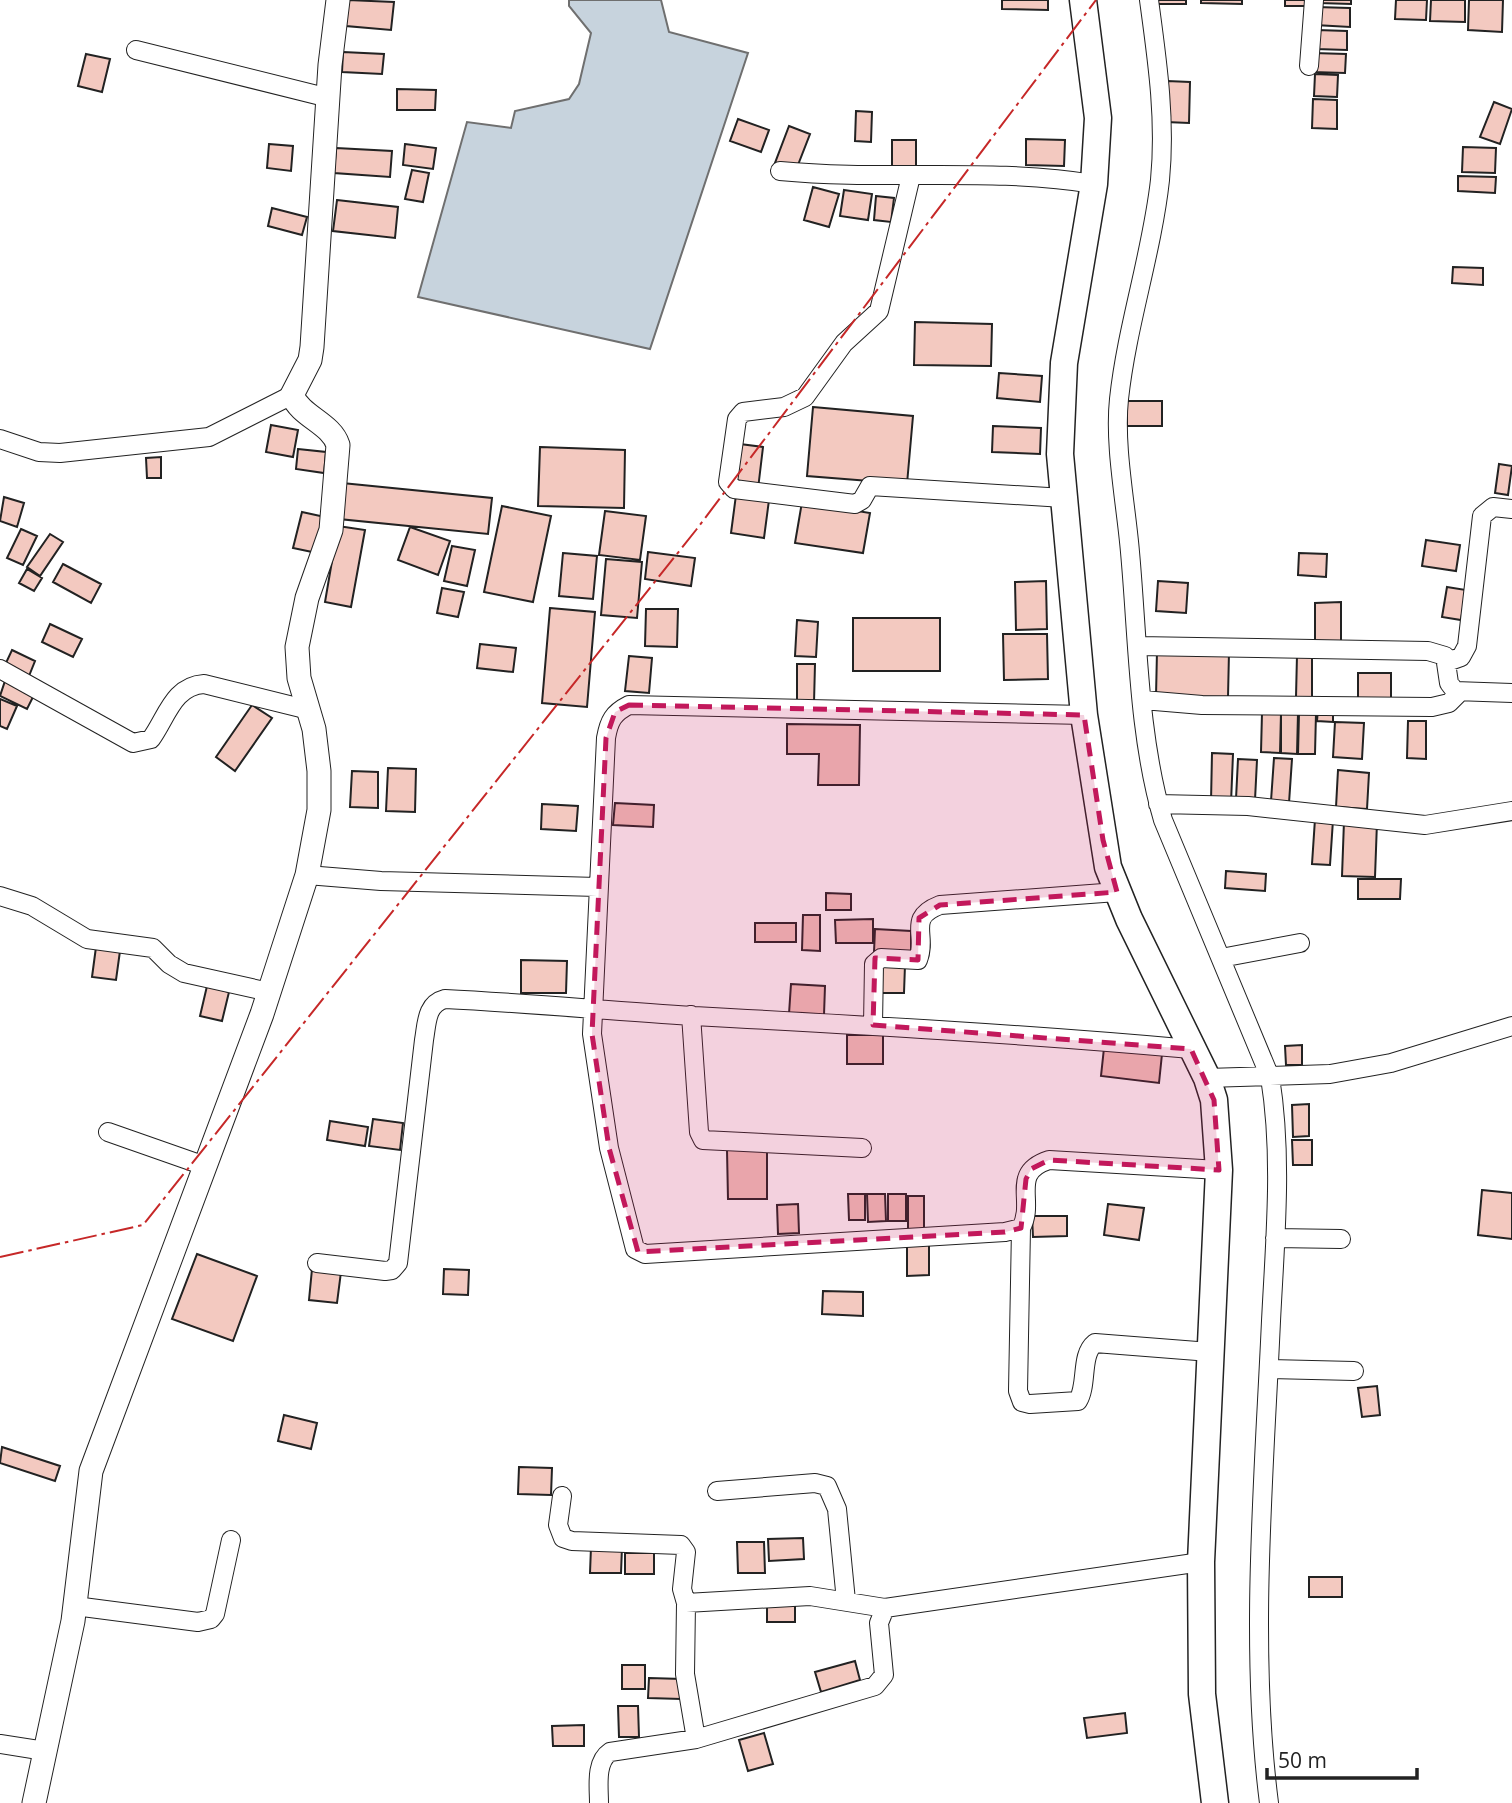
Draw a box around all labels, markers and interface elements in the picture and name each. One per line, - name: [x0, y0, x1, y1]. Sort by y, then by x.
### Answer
- scale bar: [1267, 1736, 1418, 1780]
- text: 50 m: [1278, 1746, 1327, 1774]

